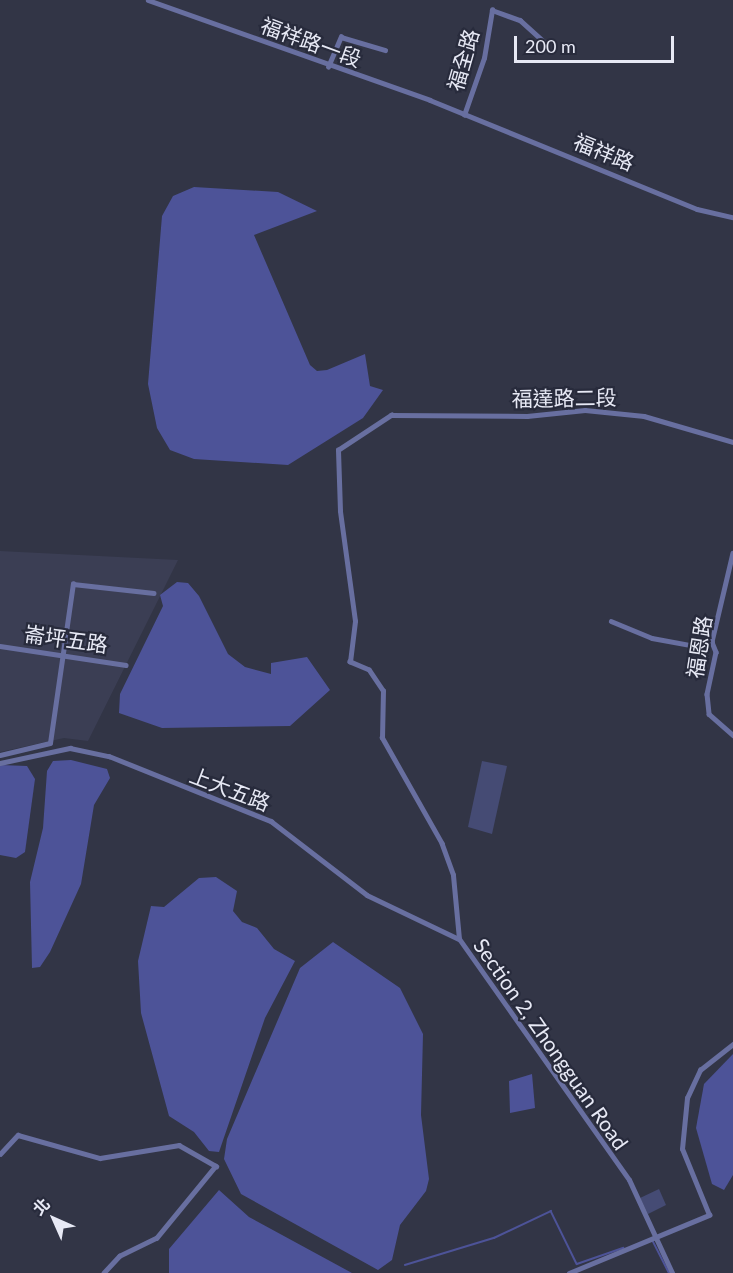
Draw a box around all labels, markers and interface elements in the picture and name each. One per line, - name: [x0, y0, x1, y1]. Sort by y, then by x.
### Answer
- street label: 福祥路一段: [257, 12, 365, 72]
- scale bar: [517, 24, 678, 62]
- street label: 福全路: [442, 26, 484, 94]
- text: 200 m: [525, 35, 576, 57]
- street label: 福祥路: [570, 129, 638, 175]
- street label: 福達路二段: [511, 384, 617, 412]
- street label: 福恩路: [682, 614, 716, 680]
- street label: 崙坪五路: [23, 621, 109, 657]
- street label: 上大五路: [186, 762, 274, 816]
- street label: Section 2, Zhongguan Road: [468, 933, 634, 1155]
- north arrow: [24, 1189, 84, 1249]
- text: 北: [29, 1194, 53, 1218]

